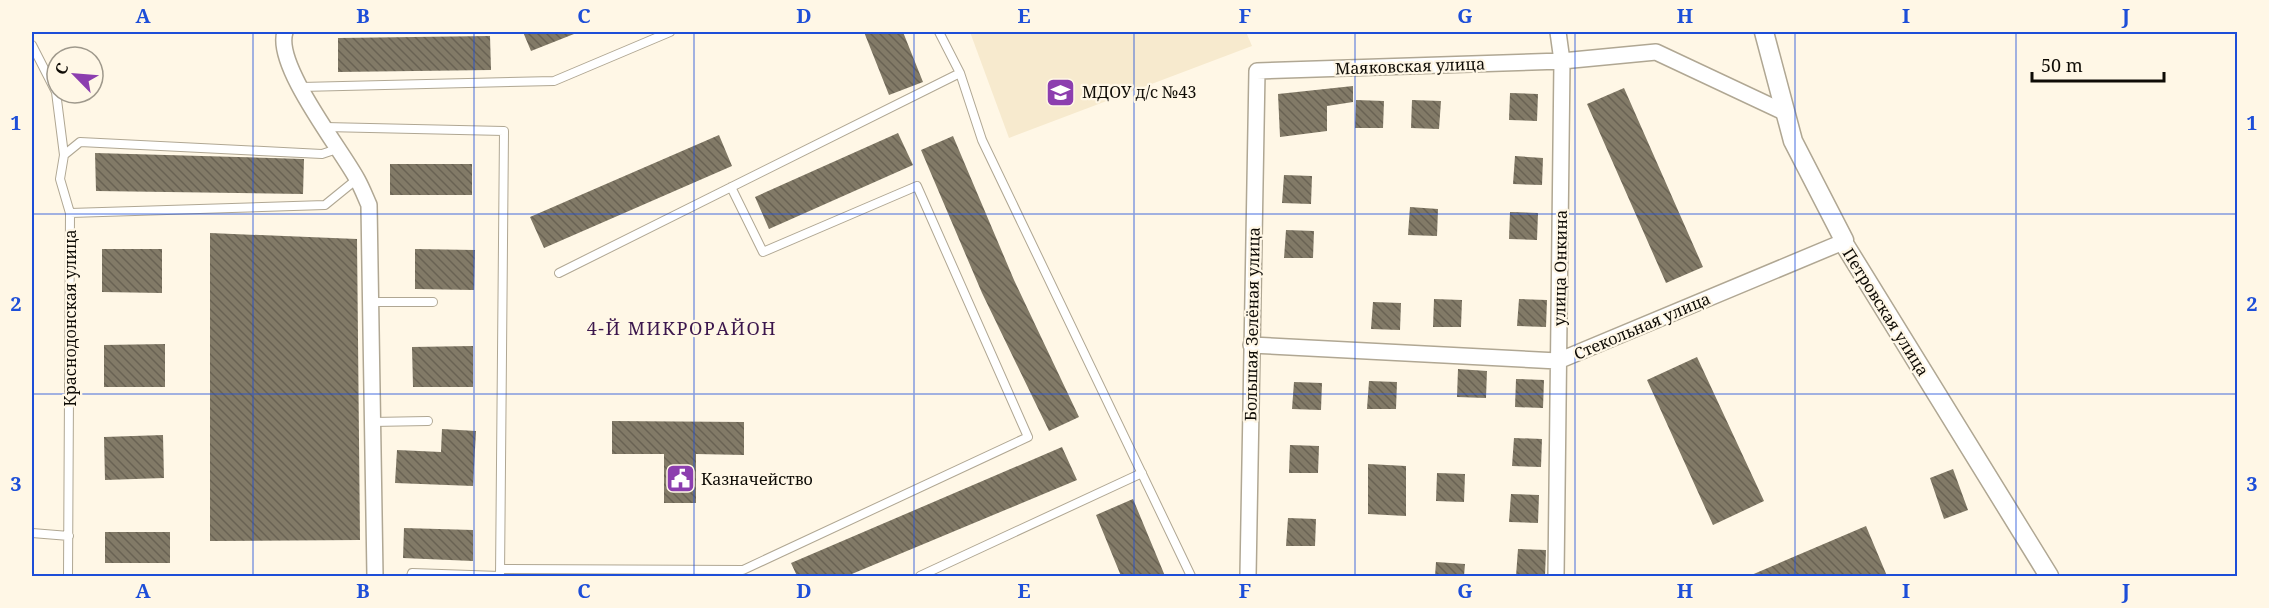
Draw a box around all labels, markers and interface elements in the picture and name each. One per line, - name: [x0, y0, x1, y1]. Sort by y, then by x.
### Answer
- text: A: [135, 2, 151, 29]
- text: B: [356, 2, 370, 29]
- text: C: [577, 2, 591, 29]
- text: D: [796, 2, 812, 29]
- text: E: [1017, 2, 1031, 29]
- text: F: [1239, 2, 1251, 29]
- text: G: [1457, 2, 1473, 29]
- text: H: [1677, 2, 1693, 29]
- text: I: [1902, 2, 1910, 29]
- text: J: [2121, 2, 2130, 29]
- north arrow: [45, 45, 105, 105]
- scale bar: [2032, 45, 2164, 83]
- street label: Маяковская улица: [1335, 52, 1485, 80]
- text: 50 m: [2041, 53, 2083, 77]
- text: С: [49, 59, 74, 78]
- school or university icon: МДОУ д/с №43: [1045, 76, 1077, 108]
- place label: МДОУ д/с №43: [1082, 81, 1196, 103]
- text: 1: [10, 109, 22, 136]
- text: 1: [2246, 109, 2258, 136]
- street label: улица Онкина: [1548, 210, 1572, 326]
- street label: Большая Зелёная улица: [1239, 227, 1265, 421]
- street label: Краснодонская улица: [59, 229, 81, 407]
- street label: Петровская улица: [1838, 244, 1934, 380]
- street label: Стекольная улица: [1570, 287, 1714, 365]
- text: 2: [10, 290, 22, 317]
- text: 2: [2246, 290, 2258, 317]
- district label: 4-Й МИКРОРАЙОН: [587, 316, 777, 340]
- public building icon: Казначейство: [664, 463, 696, 495]
- place label: Казначейство: [701, 468, 813, 490]
- text: 3: [10, 470, 22, 497]
- text: 3: [2246, 470, 2258, 497]
- text: A: [135, 577, 151, 604]
- text: B: [356, 577, 370, 604]
- text: C: [577, 577, 591, 604]
- text: D: [796, 577, 812, 604]
- text: E: [1017, 577, 1031, 604]
- text: F: [1239, 577, 1251, 604]
- text: G: [1457, 577, 1473, 604]
- text: H: [1677, 577, 1693, 604]
- text: I: [1902, 577, 1910, 604]
- text: J: [2121, 577, 2130, 604]

